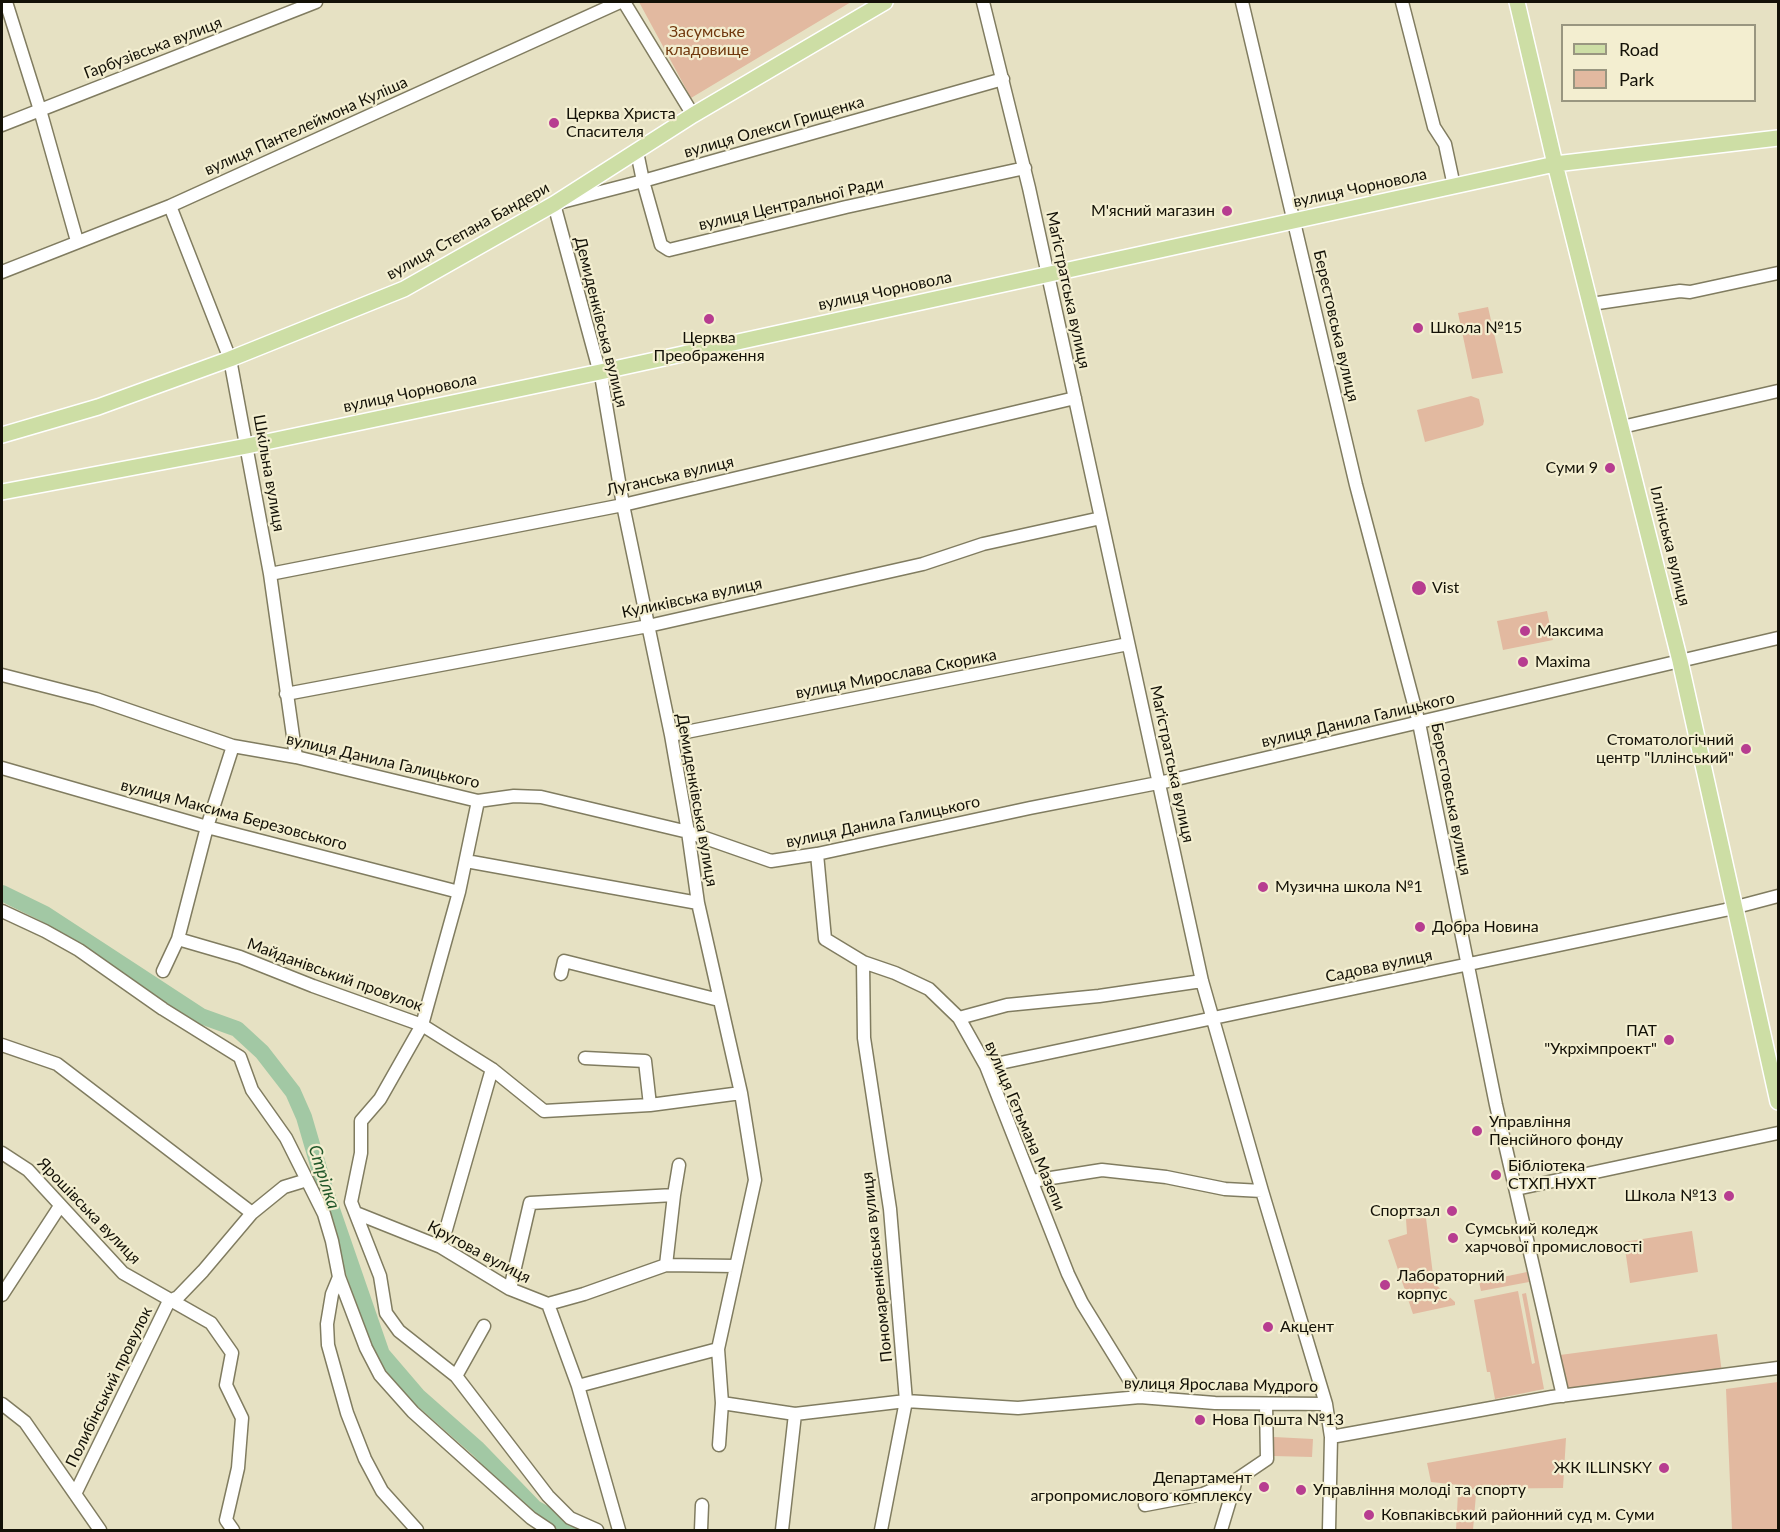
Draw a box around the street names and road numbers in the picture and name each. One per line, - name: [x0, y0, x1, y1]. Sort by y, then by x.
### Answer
- street label: Гарбузівська вулиця: [81, 13, 225, 83]
- street label: вулиця Пантелеймона Куліша: [201, 72, 411, 180]
- street label: вулиця Олекси Грищенка: [682, 92, 866, 162]
- street label: вулиця Чорновола: [1291, 164, 1429, 212]
- street label: вулиця Центральної Ради: [697, 173, 885, 235]
- street label: вулиця Степана Бандери: [383, 178, 553, 284]
- street label: Маґістратська вулиця: [1042, 210, 1094, 370]
- street label: Демиденківська вулиця: [570, 235, 632, 409]
- street label: Берестовська вулиця: [1309, 248, 1363, 404]
- street label: вулиця Чорновола: [816, 267, 954, 315]
- street label: вулиця Чорновола: [341, 369, 479, 417]
- street label: Шкільна вулиця: [249, 413, 289, 533]
- street label: Луганська вулиця: [604, 452, 736, 500]
- street label: Іллінська вулиця: [1646, 484, 1694, 608]
- street label: Куликівська вулиця: [620, 574, 764, 622]
- street label: вулиця Мирослава Скорика: [794, 645, 998, 703]
- street label: Маґістратська вулиця: [1146, 684, 1198, 844]
- street label: вулиця Данила Галицького: [1259, 688, 1457, 752]
- street label: Демиденківська вулиця: [672, 712, 722, 888]
- street label: Берестовська вулиця: [1427, 721, 1475, 877]
- street label: вулиця Данила Галицького: [284, 729, 482, 793]
- street label: вулиця Максима Березовського: [119, 775, 349, 855]
- street label: вулиця Данила Галицького: [784, 792, 982, 852]
- street label: Майданівський провулок: [245, 934, 425, 1016]
- street label: Садова вулиця: [1324, 945, 1434, 987]
- street label: вулиця Гетьмана Мазепи: [981, 1038, 1069, 1214]
- street label: Ярошівська вулиця: [33, 1154, 145, 1268]
- street label: Пономаренківська вулиця: [857, 1171, 897, 1363]
- street label: Кругова вулиця: [424, 1217, 534, 1287]
- street label: Полибінський провулок: [62, 1304, 156, 1470]
- street label: вулиця Ярослава Мудрого: [1124, 1374, 1318, 1396]

